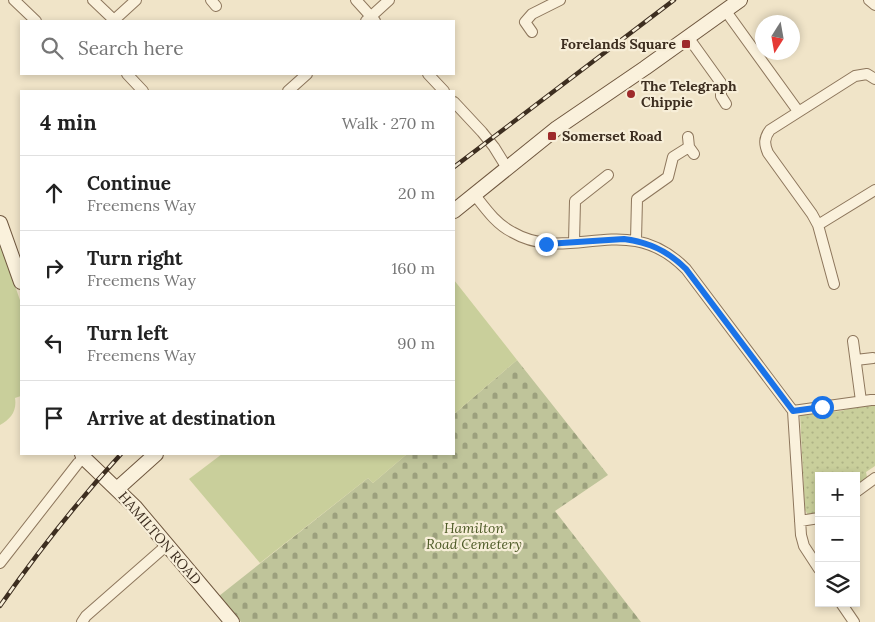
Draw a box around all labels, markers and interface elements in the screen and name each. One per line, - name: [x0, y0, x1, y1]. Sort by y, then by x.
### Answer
- north arrow: [755, 15, 800, 60]
- search box: [20, 20, 455, 75]
- icon: search: [38, 34, 66, 62]
- place label: Forelands Square: [561, 35, 676, 53]
- text: Search here: [78, 36, 184, 60]
- marker: Forelands Square: [680, 38, 692, 50]
- place label: The Telegraph Chippie: [641, 77, 737, 111]
- marker: The Telegraph Chippie: [625, 88, 637, 100]
- text: 4 min: [40, 109, 97, 136]
- text: Walk · 270 m: [342, 113, 435, 133]
- place label: Somerset Road: [562, 127, 662, 145]
- marker: Somerset Road: [546, 130, 558, 142]
- text: Continue: [87, 171, 171, 195]
- icon: ahead: [40, 179, 68, 207]
- text: 20 m: [398, 183, 435, 203]
- text: Freemens Way: [87, 195, 196, 215]
- route end: [535, 233, 558, 256]
- text: Turn right: [87, 246, 183, 270]
- icon: right: [40, 254, 68, 282]
- text: 160 m: [391, 258, 435, 278]
- text: Freemens Way: [87, 270, 196, 290]
- text: Turn left: [87, 321, 168, 345]
- icon: left: [40, 329, 68, 357]
- text: 90 m: [397, 333, 435, 353]
- text: Freemens Way: [87, 345, 196, 365]
- route start: [811, 396, 834, 419]
- icon: arrive: [40, 404, 68, 432]
- text: Arrive at destination: [87, 406, 276, 430]
- map controls: [815, 472, 860, 607]
- button: +: [815, 472, 860, 517]
- street label: HAMILTON ROAD: [115, 488, 205, 588]
- button: −: [815, 517, 860, 562]
- park label: Hamilton Road Cemetery: [426, 519, 522, 553]
- button: layers: [815, 562, 860, 607]

